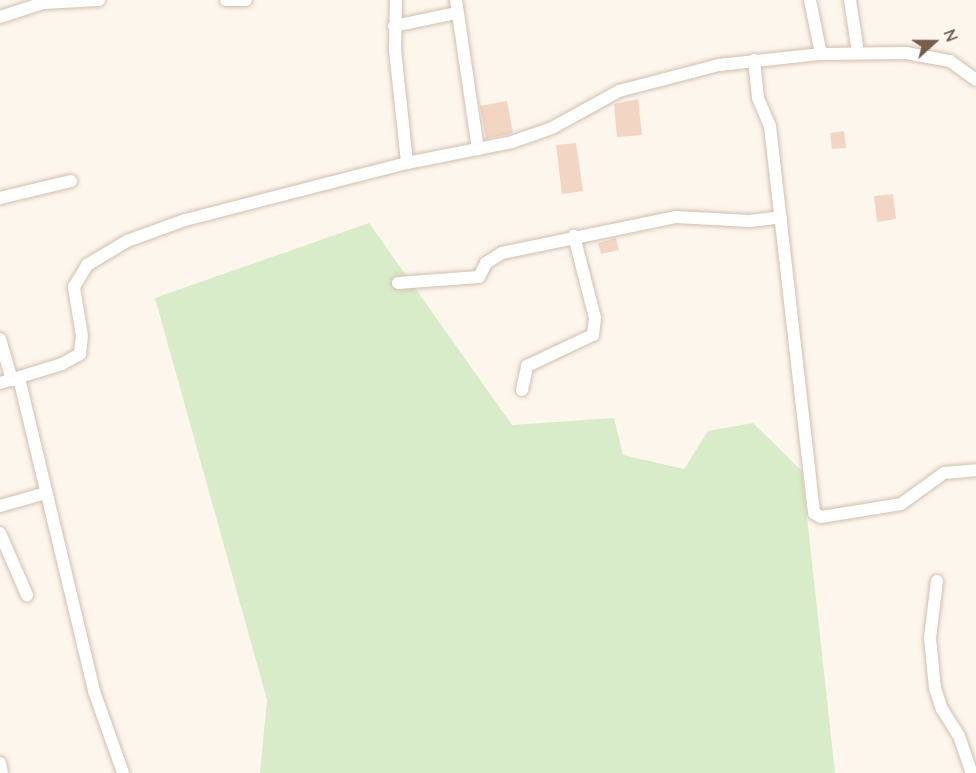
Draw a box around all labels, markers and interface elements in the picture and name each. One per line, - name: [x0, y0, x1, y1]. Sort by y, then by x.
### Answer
- north arrow: [904, 12, 964, 72]
- text: N: [939, 26, 962, 45]

